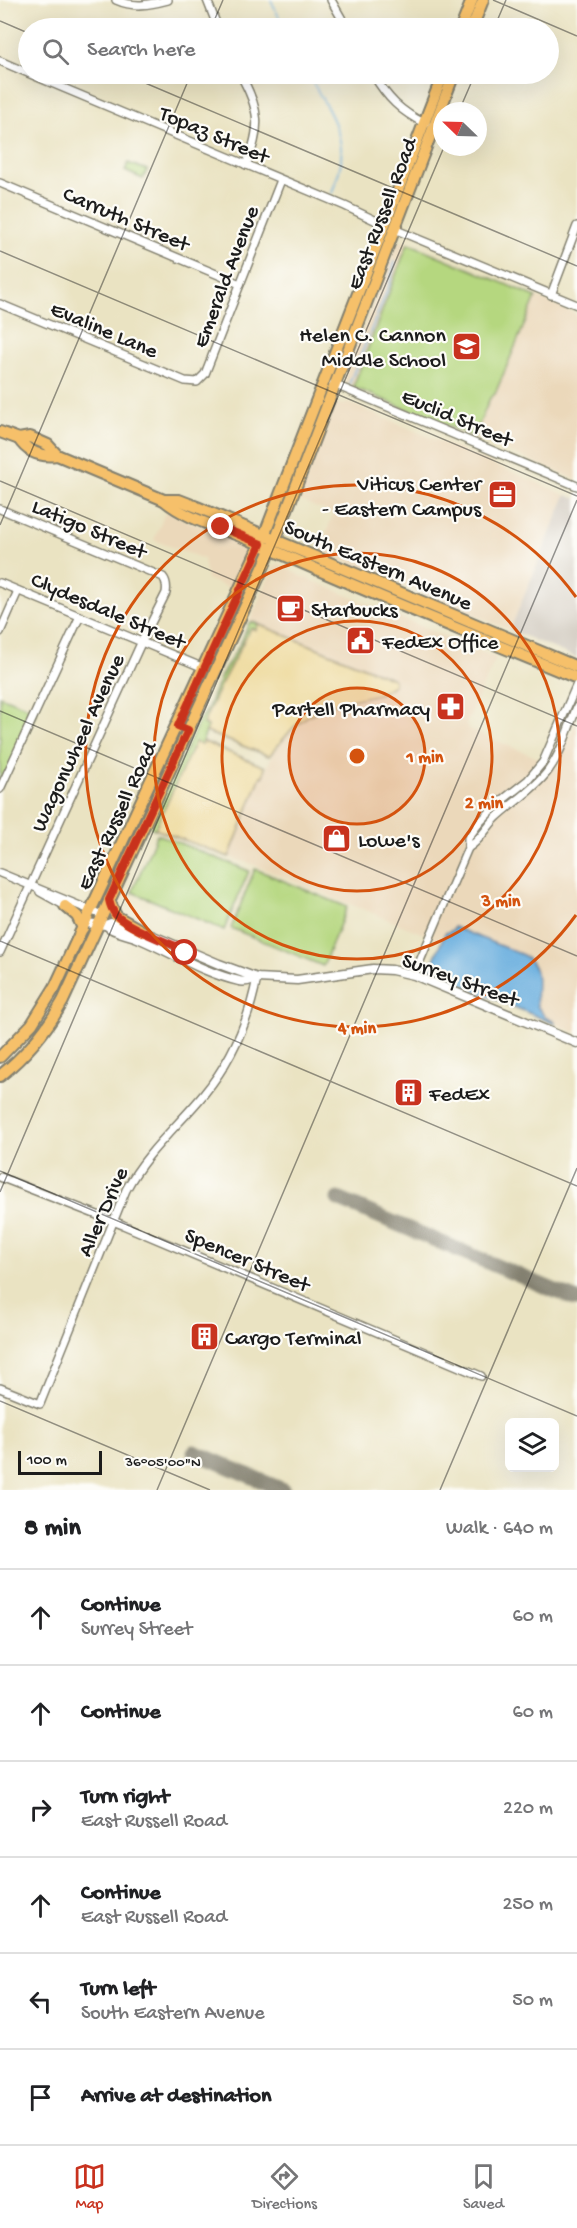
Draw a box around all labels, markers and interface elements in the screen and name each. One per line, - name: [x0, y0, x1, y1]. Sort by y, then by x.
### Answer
- search box: [18, 18, 559, 84]
- icon: search: [39, 35, 72, 68]
- text: Search here: [87, 38, 195, 64]
- street label: Topaz Street: [153, 101, 274, 172]
- north arrow: [433, 102, 487, 156]
- street label: East Russell Road: [343, 133, 425, 294]
- street label: Carruth Street: [58, 182, 194, 260]
- street label: Emerald Avenue: [189, 202, 267, 352]
- street label: Evaline Lane: [46, 297, 162, 366]
- place label: Helen C. Cannon Middle School: [299, 324, 447, 375]
- school or university icon: Helen C. Cannon Middle School: [451, 330, 483, 362]
- street label: Euclid Street: [397, 385, 518, 455]
- place label: Viticus Center - Eastern Campus: [322, 473, 483, 524]
- office icon: Viticus Center - Eastern Campus: [486, 479, 518, 511]
- street label: Latigo Street: [27, 495, 151, 567]
- route end: [207, 513, 233, 539]
- street label: South Eastern Avenue: [279, 515, 476, 618]
- street label: Clydesdale Street: [26, 568, 190, 658]
- cafe icon: Starbucks: [274, 592, 306, 624]
- place label: Starbucks: [311, 599, 398, 625]
- public building icon: FedEx Office: [345, 624, 377, 656]
- place label: FedEx Office: [381, 631, 499, 657]
- street label: Wagonwheel Avenue: [27, 650, 132, 837]
- pharmacy icon: Partell Pharmacy: [435, 691, 467, 723]
- place label: Partell Pharmacy: [272, 698, 430, 724]
- street label: East Russell Road: [73, 737, 165, 895]
- centre of rings: [347, 746, 367, 766]
- text: 1 min: [406, 748, 444, 769]
- text: 2 min: [465, 794, 504, 815]
- shop icon: Lowe's: [321, 822, 353, 854]
- place label: Lowe's: [358, 829, 420, 855]
- text: 3 min: [481, 892, 521, 913]
- route start: [171, 939, 197, 965]
- street label: Surrey Street: [398, 949, 523, 1016]
- text: 4 min: [337, 1019, 376, 1040]
- building icon: FedEx: [392, 1076, 424, 1108]
- place label: FedEx: [428, 1083, 490, 1109]
- street label: Aller Drive: [73, 1163, 136, 1261]
- street label: Spencer Street: [180, 1224, 315, 1300]
- building icon: Cargo Terminal: [188, 1320, 220, 1352]
- place label: Cargo Terminal: [225, 1327, 362, 1353]
- map controls: [505, 1418, 559, 1472]
- button: layers: [505, 1418, 559, 1472]
- scale bar: [18, 1448, 102, 1476]
- text: 100 m: [27, 1452, 67, 1471]
- text: 36°05'00"N: [124, 1454, 201, 1472]
- text: 8 min: [24, 1514, 81, 1545]
- text: Walk · 640 m: [446, 1518, 553, 1541]
- text: Continue: [81, 1593, 161, 1619]
- icon: ahead: [24, 1601, 57, 1634]
- text: 60 m: [513, 1606, 553, 1629]
- text: Surrey Street: [81, 1619, 192, 1642]
- icon: ahead: [24, 1697, 57, 1730]
- text: Continue: [81, 1700, 161, 1726]
- text: 60 m: [513, 1702, 553, 1725]
- text: Turn right: [81, 1785, 169, 1811]
- icon: right: [24, 1793, 57, 1826]
- text: 220 m: [503, 1798, 553, 1821]
- text: East Russell Road: [81, 1811, 227, 1834]
- text: Continue: [81, 1881, 161, 1907]
- icon: ahead: [24, 1889, 57, 1922]
- text: 250 m: [502, 1894, 553, 1917]
- text: East Russell Road: [81, 1907, 227, 1930]
- text: Turn left: [81, 1977, 155, 2003]
- icon: left: [24, 1985, 57, 2018]
- text: 50 m: [512, 1990, 553, 2013]
- text: South Eastern Avenue: [81, 2003, 265, 2026]
- icon: arrive: [24, 2081, 57, 2114]
- text: Arrive at destination: [81, 2084, 271, 2110]
- tab: Map: [73, 2160, 106, 2215]
- tab: Directions: [252, 2160, 317, 2215]
- tab: Saved: [463, 2160, 504, 2215]

